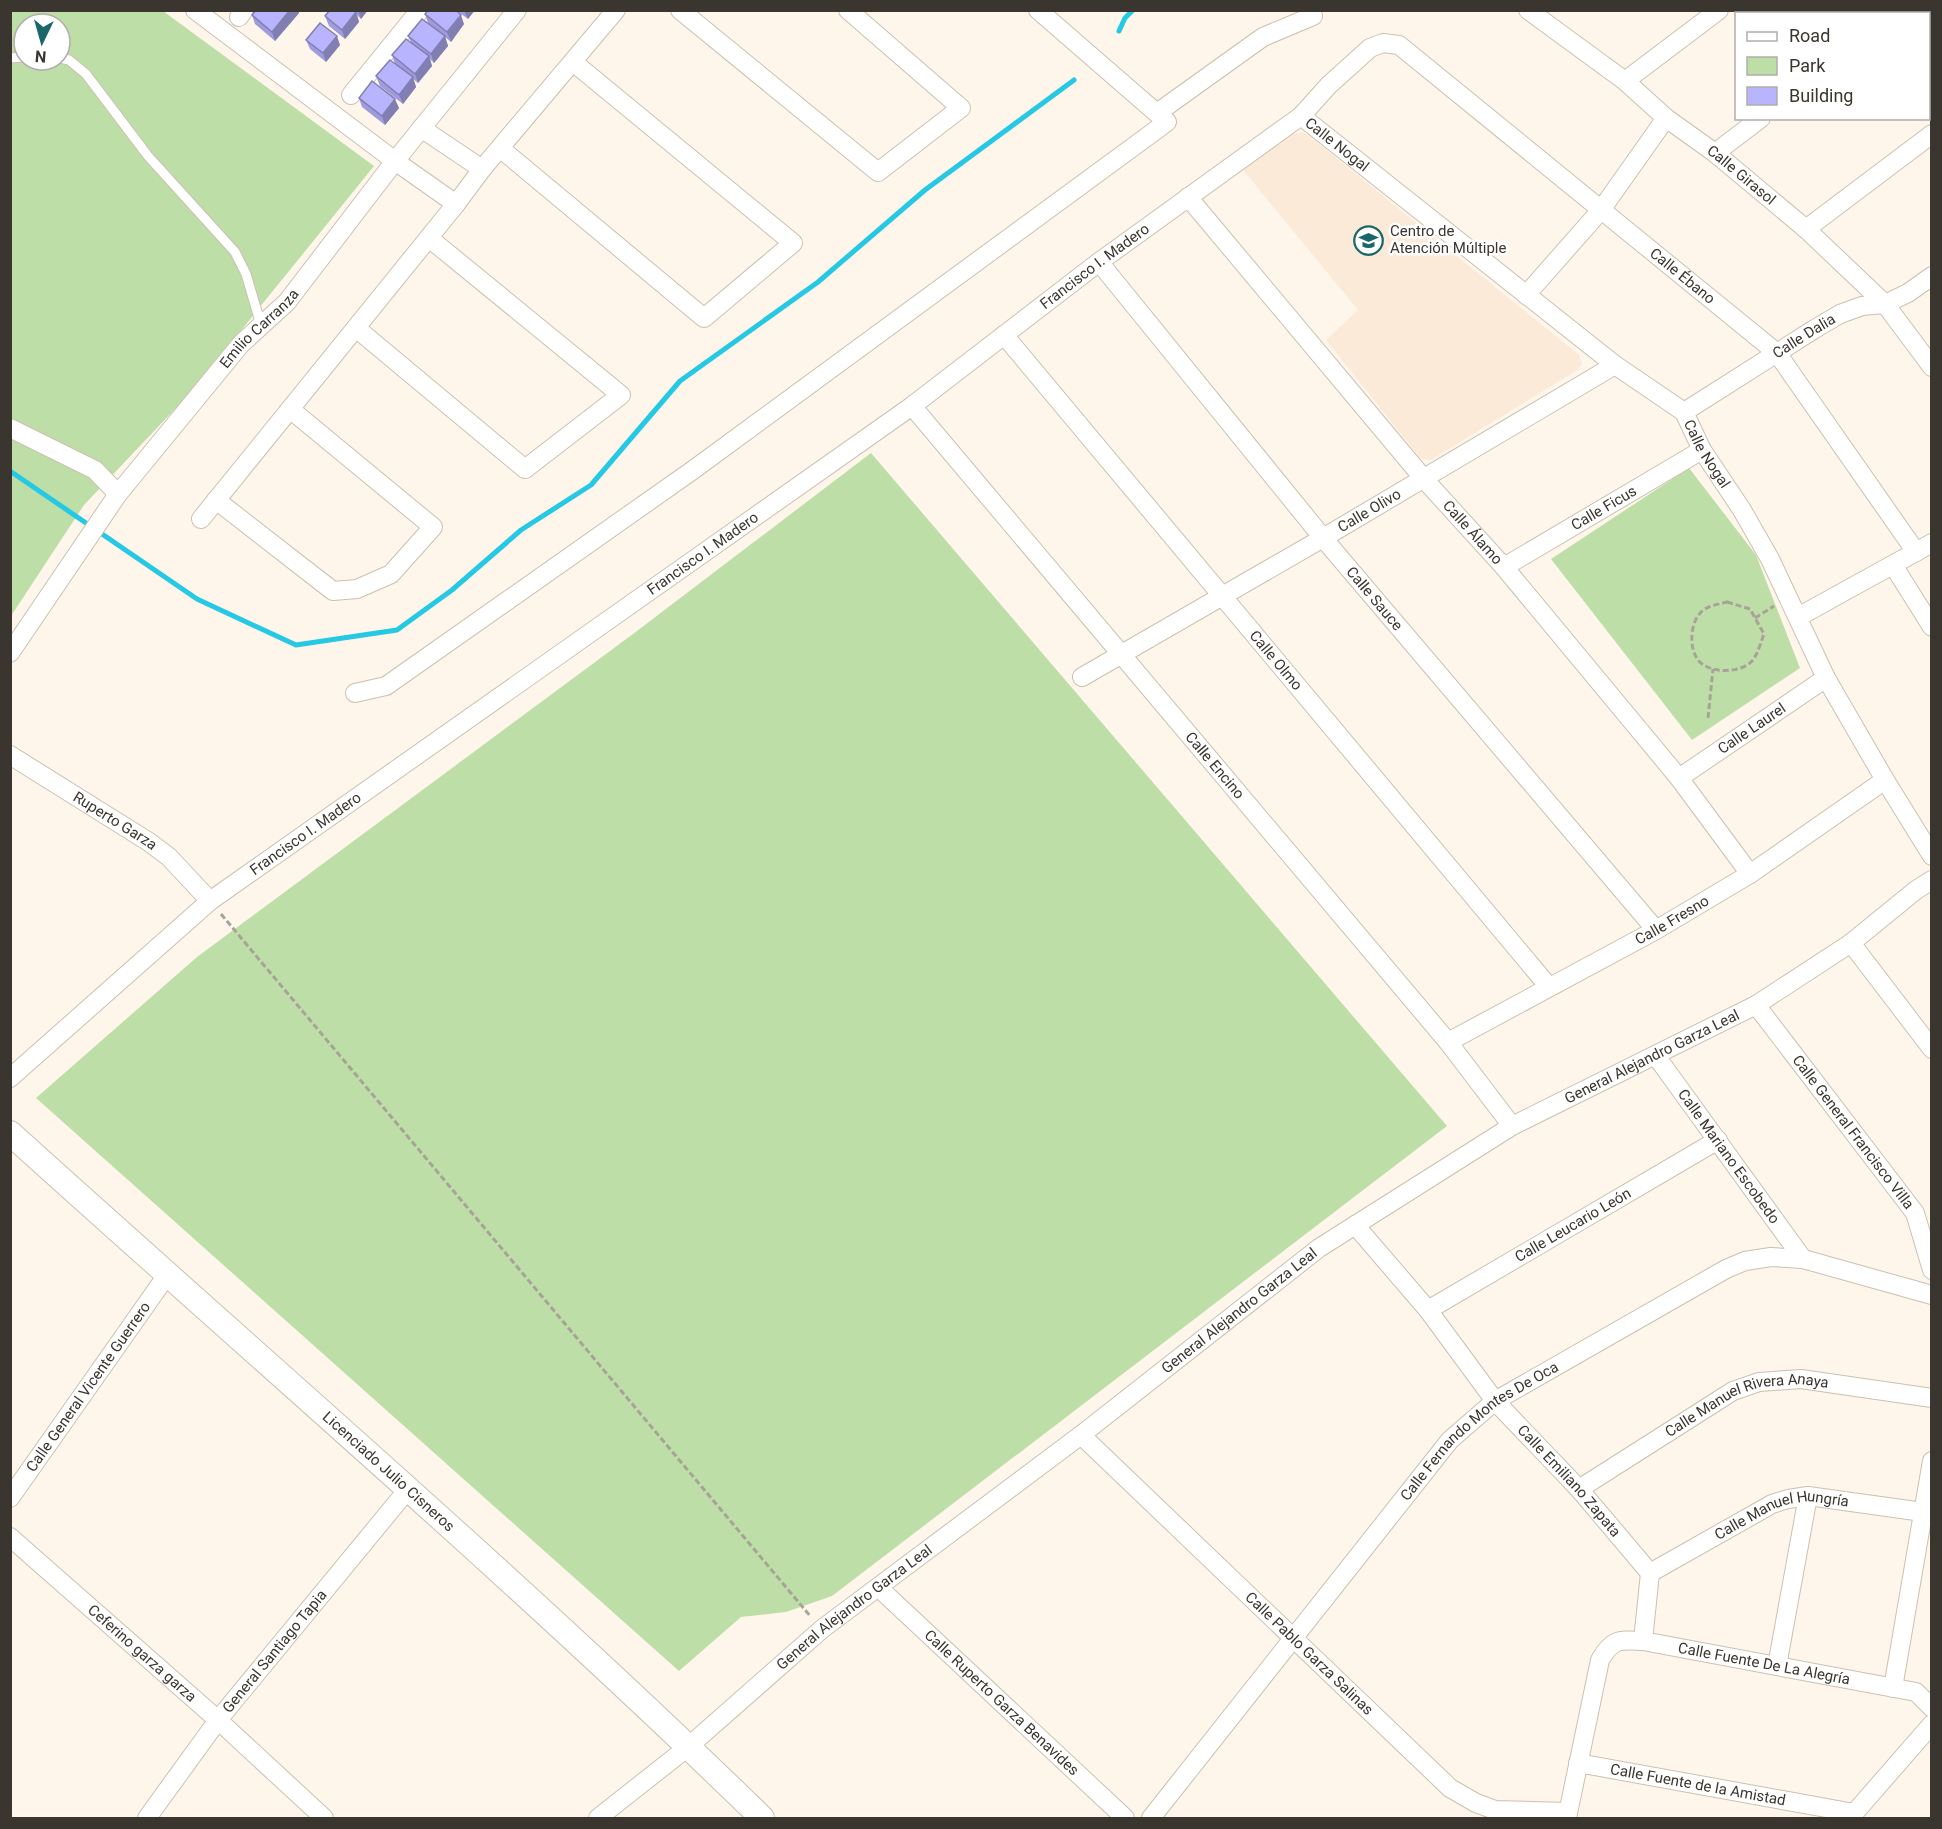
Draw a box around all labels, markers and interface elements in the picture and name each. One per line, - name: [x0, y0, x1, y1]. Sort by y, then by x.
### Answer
- north arrow: [12, 12, 72, 72]
- legend: [1735, 12, 1930, 120]
- text: Road: [1789, 25, 1830, 46]
- text: N: [34, 46, 47, 66]
- text: Park: [1789, 55, 1826, 76]
- text: Building: [1789, 85, 1853, 106]
- street label: Calle Nogal: [1301, 114, 1373, 175]
- street label: Calle Girasol: [1704, 141, 1779, 209]
- street label: Francisco I. Madero: [1036, 220, 1153, 313]
- place label: Centro de Atención Múltiple: [1390, 222, 1507, 257]
- school or university icon: Centro de Atención Múltiple: [1353, 224, 1385, 256]
- street label: Calle Ébano: [1646, 244, 1719, 308]
- street label: Emilio Carranza: [216, 285, 303, 372]
- street label: Calle Dalia: [1769, 310, 1839, 362]
- street label: Calle Nogal: [1680, 417, 1734, 492]
- street label: Calle Ficus: [1568, 482, 1640, 534]
- street label: Calle Olivo: [1334, 485, 1404, 536]
- street label: Calle Álamo: [1439, 497, 1506, 568]
- street label: Francisco I. Madero: [644, 508, 762, 599]
- street label: Calle Sauce: [1342, 563, 1407, 634]
- street label: Calle Olmo: [1246, 627, 1306, 694]
- street label: Calle Laurel: [1714, 699, 1789, 758]
- street label: Calle Encino: [1182, 728, 1248, 803]
- street label: Ruperto Garza: [70, 788, 161, 854]
- street label: Francisco I. Madero: [247, 788, 365, 879]
- street label: Calle Fresno: [1632, 892, 1712, 949]
- street label: General Alejandro Garza Leal: [1562, 1006, 1742, 1107]
- street label: Calle General Francisco Villa: [1789, 1051, 1918, 1213]
- street label: Calle Mariano Escobedo: [1674, 1086, 1783, 1227]
- street label: Calle Leucario León: [1512, 1184, 1634, 1266]
- street label: General Alejandro Garza Leal: [1158, 1244, 1321, 1377]
- street label: Calle General Vicente Guerrero: [22, 1298, 154, 1475]
- street label: Calle Fernando Montes De Oca: [1396, 1358, 1562, 1504]
- street label: Calle Manuel Rivera Anaya: [1662, 1370, 1830, 1441]
- street label: Licenciado Julio Cisneros: [319, 1408, 458, 1535]
- street label: Calle Emiliano Zapata: [1514, 1421, 1625, 1541]
- street label: Calle Manuel Hungría: [1711, 1487, 1850, 1544]
- street label: General Alejandro Garza Leal: [773, 1541, 936, 1674]
- street label: General Santiago Tapia: [219, 1586, 330, 1716]
- street label: Calle Pablo Garza Salinas: [1242, 1588, 1377, 1719]
- street label: Ceferino garza garza: [84, 1601, 200, 1706]
- street label: Calle Ruperto Garza Benavides: [921, 1626, 1083, 1779]
- street label: Calle Fuente De La Alegría: [1677, 1639, 1852, 1689]
- street label: Calle Fuente de la Amistad: [1609, 1760, 1787, 1809]

